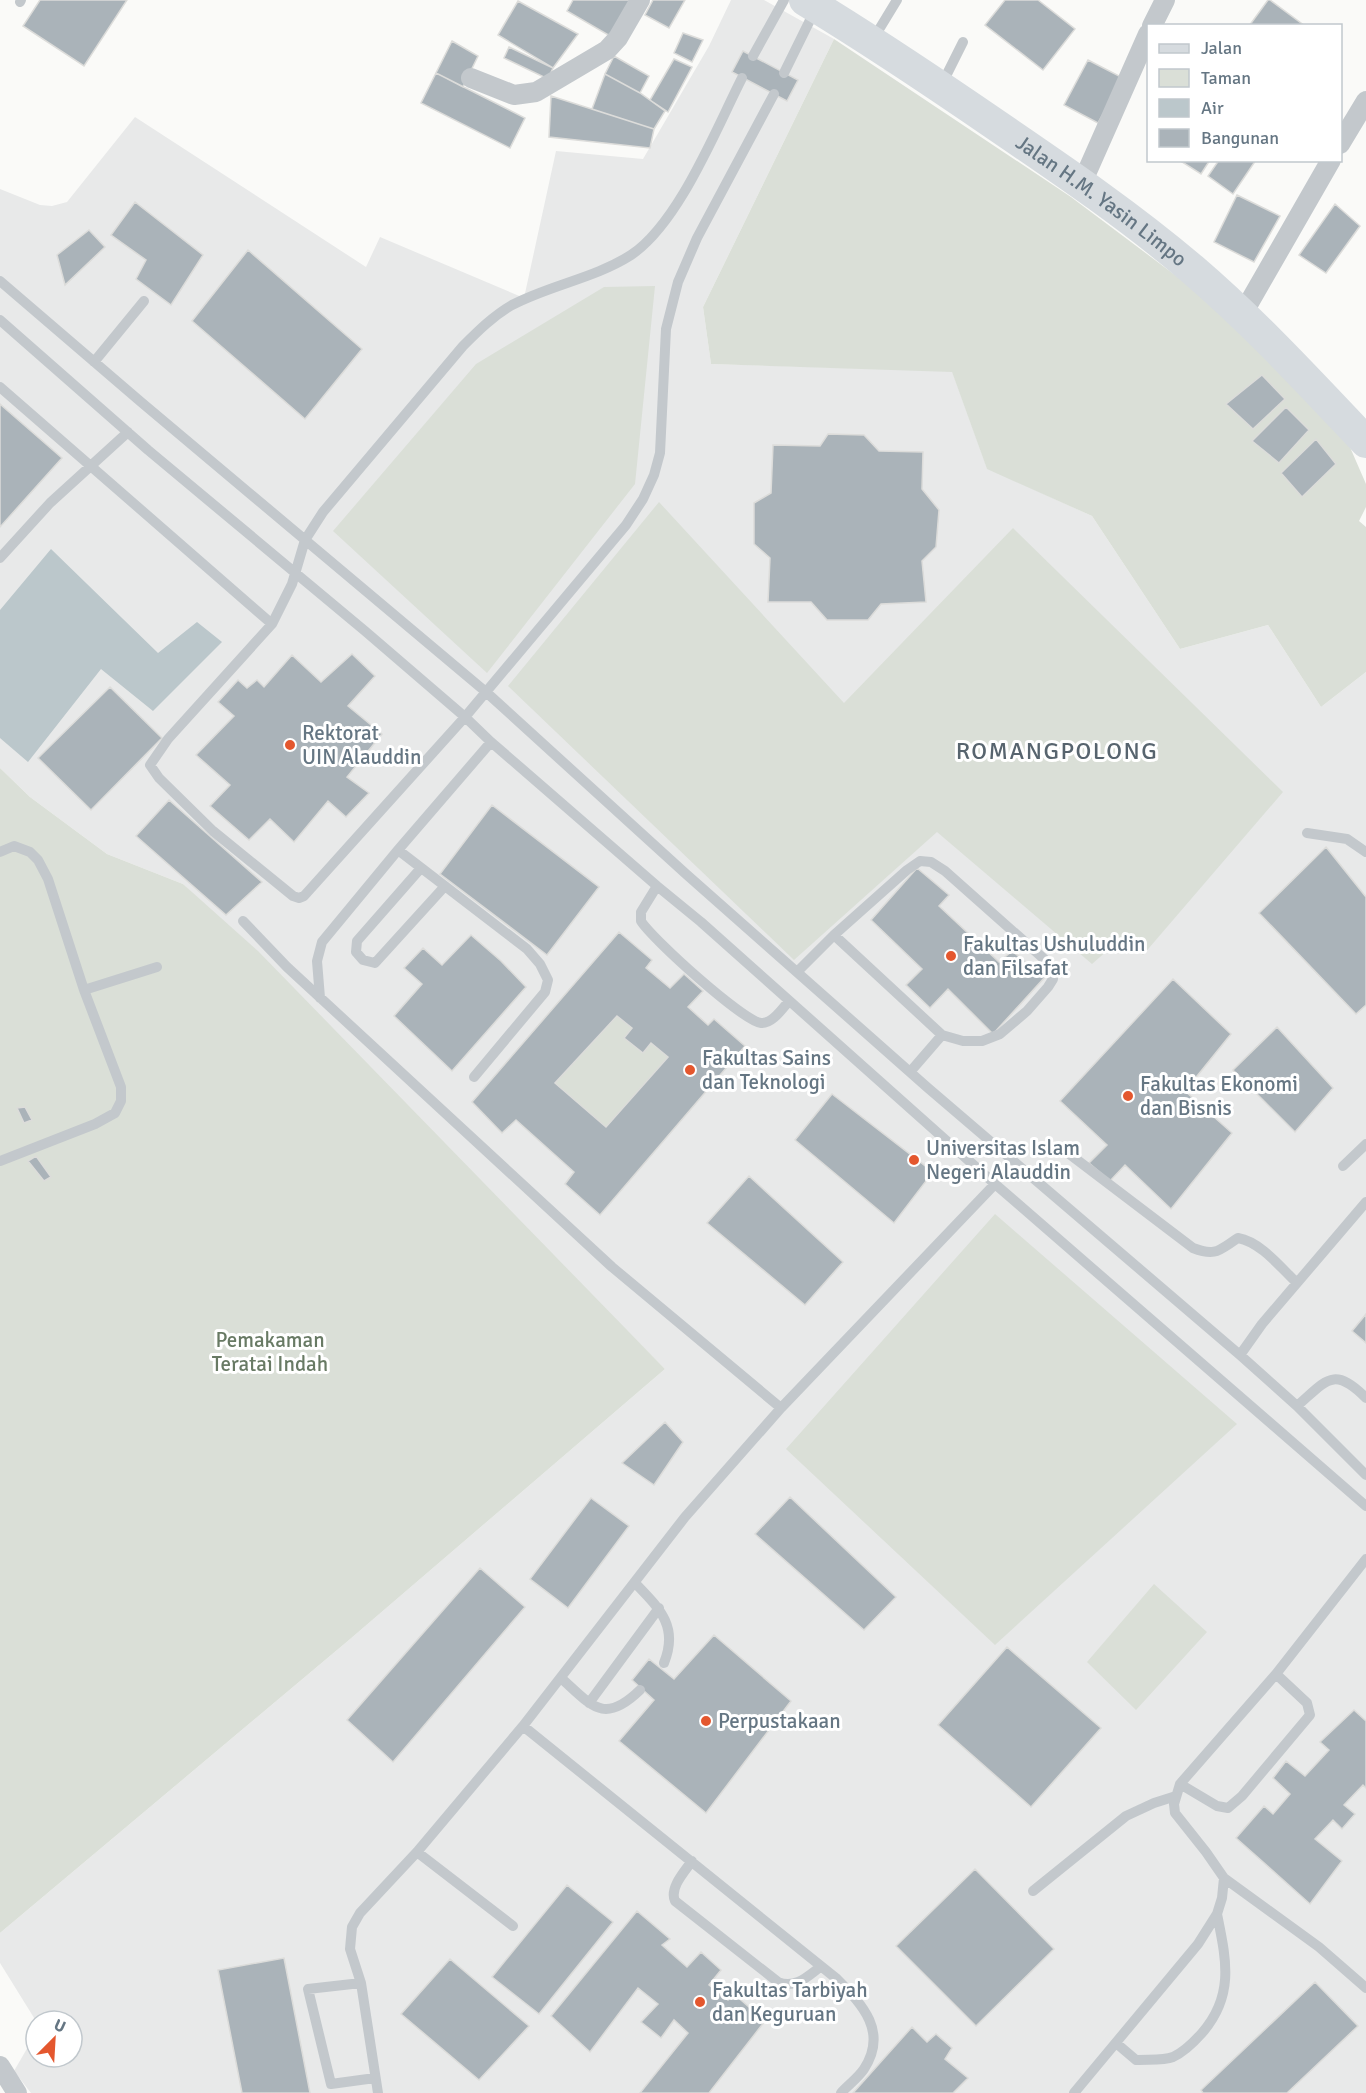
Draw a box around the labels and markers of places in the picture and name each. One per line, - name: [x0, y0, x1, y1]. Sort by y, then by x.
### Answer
- place label: Rektorat UIN Alauddin: [302, 720, 421, 770]
- marker: Rektorat UIN Alauddin: [283, 738, 297, 752]
- place label: Fakultas Ushuluddin dan Filsafat: [963, 931, 1146, 981]
- marker: Fakultas Ushuluddin dan Filsafat: [944, 949, 958, 963]
- place label: Fakultas Sains dan Teknologi: [702, 1045, 831, 1095]
- marker: Fakultas Sains dan Teknologi: [683, 1063, 697, 1077]
- place label: Fakultas Ekonomi dan Bisnis: [1140, 1071, 1298, 1121]
- marker: Fakultas Ekonomi dan Bisnis: [1121, 1089, 1135, 1103]
- place label: Universitas Islam Negeri Alauddin: [926, 1135, 1080, 1185]
- marker: Universitas Islam Negeri Alauddin: [907, 1153, 921, 1167]
- place label: Perpustakaan: [718, 1708, 841, 1734]
- marker: Perpustakaan: [699, 1714, 713, 1728]
- place label: Fakultas Tarbiyah dan Keguruan: [712, 1977, 868, 2027]
- marker: Fakultas Tarbiyah dan Keguruan: [693, 1995, 707, 2009]

